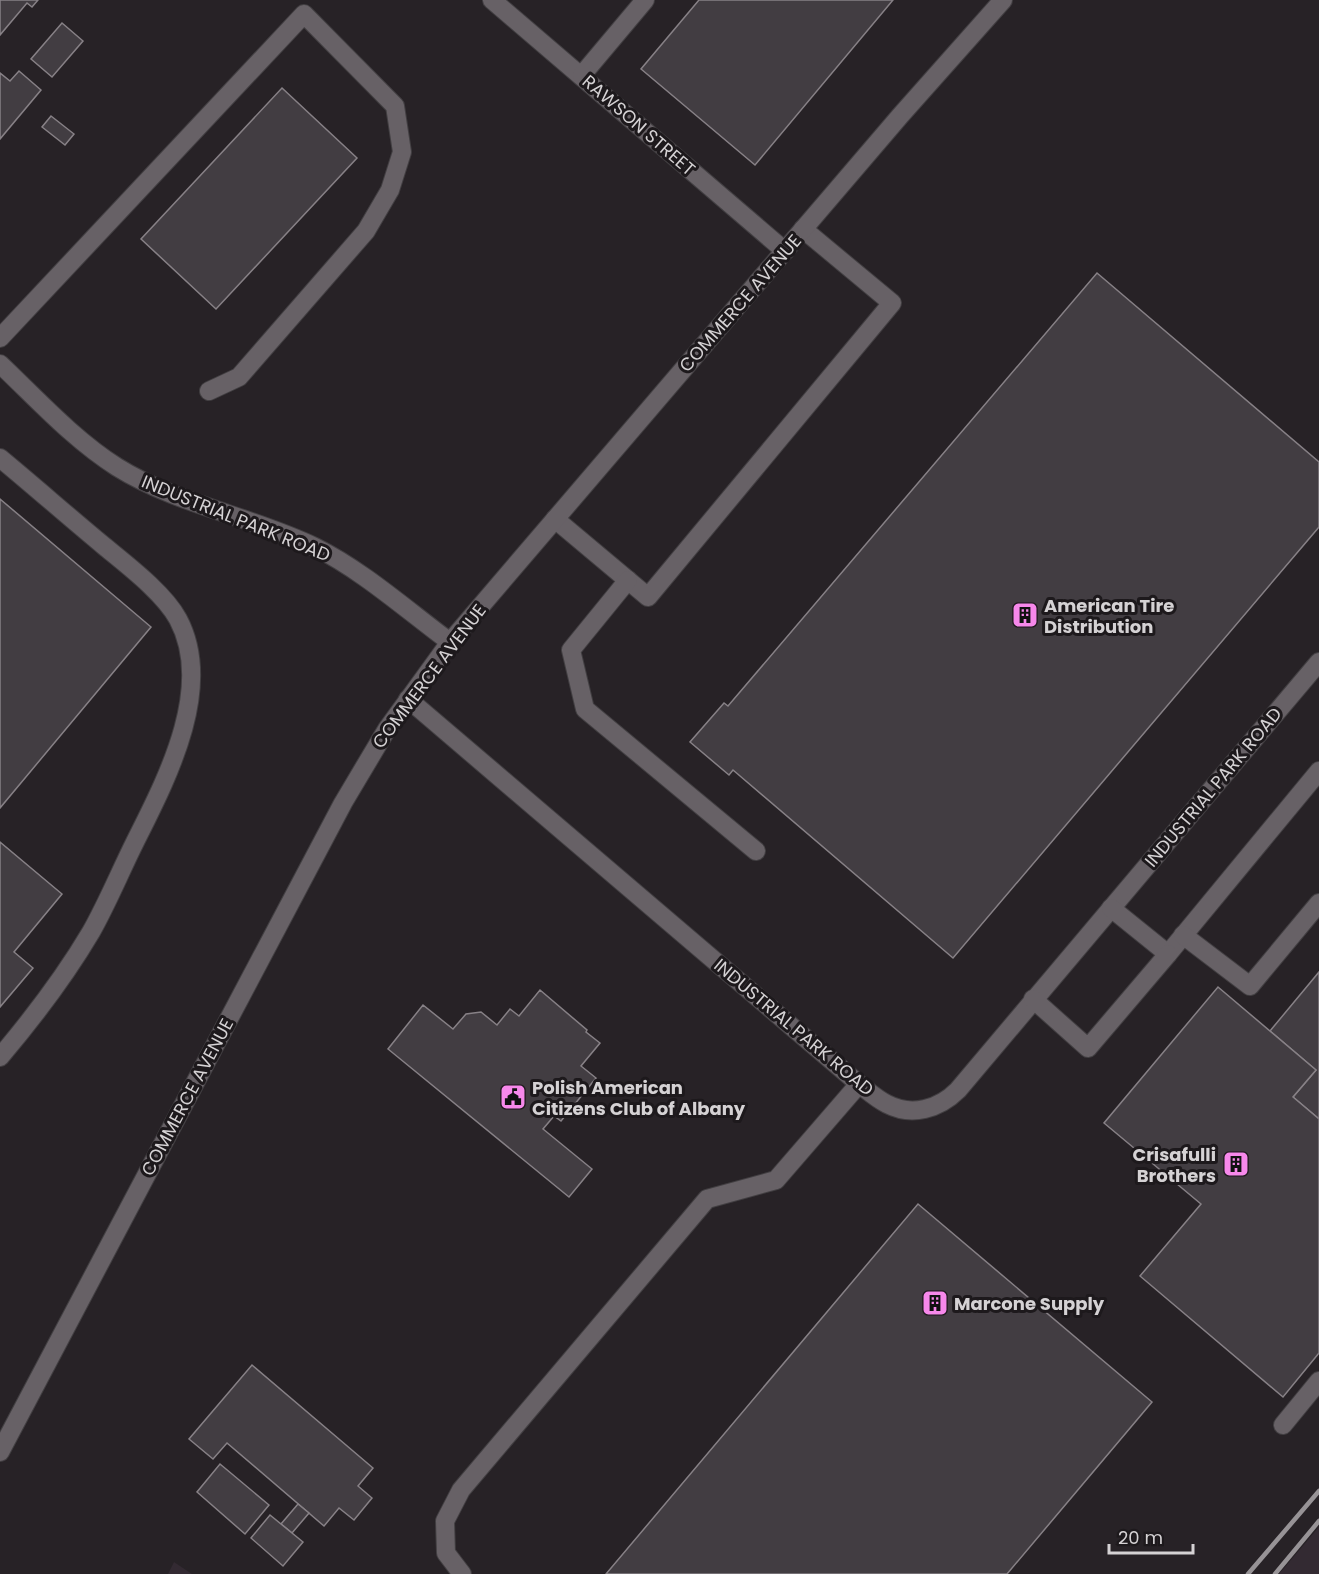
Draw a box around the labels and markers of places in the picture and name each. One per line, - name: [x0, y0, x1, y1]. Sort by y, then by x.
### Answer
- place label: American Tire Distribution: [1044, 593, 1174, 639]
- building icon: American Tire Distribution: [1010, 600, 1040, 630]
- place label: Polish American Citizens Club of Albany: [532, 1075, 746, 1121]
- public building icon: Polish American Citizens Club of Albany: [498, 1082, 528, 1112]
- place label: Crisafulli Brothers: [1132, 1142, 1216, 1188]
- building icon: Crisafulli Brothers: [1221, 1149, 1251, 1179]
- building icon: Marcone Supply: [920, 1288, 950, 1318]
- place label: Marcone Supply: [954, 1291, 1105, 1316]

